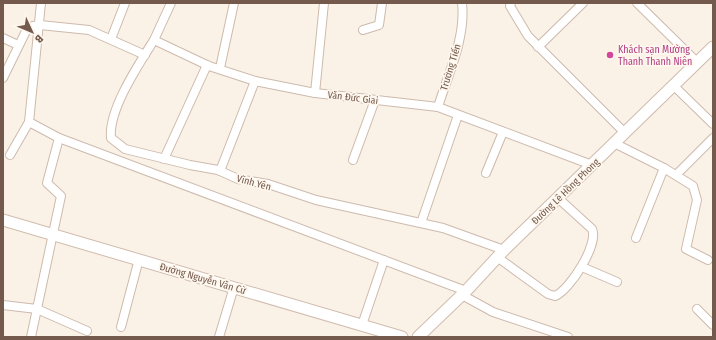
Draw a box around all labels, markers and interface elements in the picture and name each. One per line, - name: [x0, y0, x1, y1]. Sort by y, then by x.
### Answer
- north arrow: [12, 12, 52, 52]
- text: B: [32, 32, 46, 45]
- street label: Trường Tiến: [437, 42, 464, 92]
- place label: Khách sạn Mường Thanh Thanh Niên: [618, 44, 692, 68]
- marker: Khách sạn Mường Thanh Thanh Niên: [605, 50, 615, 60]
- street label: Văn Đức Giai: [327, 88, 379, 107]
- street label: Đường Lê Hồng Phong: [529, 155, 602, 227]
- street label: Vĩnh Yên: [235, 173, 272, 193]
- street label: Đường Nguyễn Văn Cừ: [158, 260, 248, 297]

